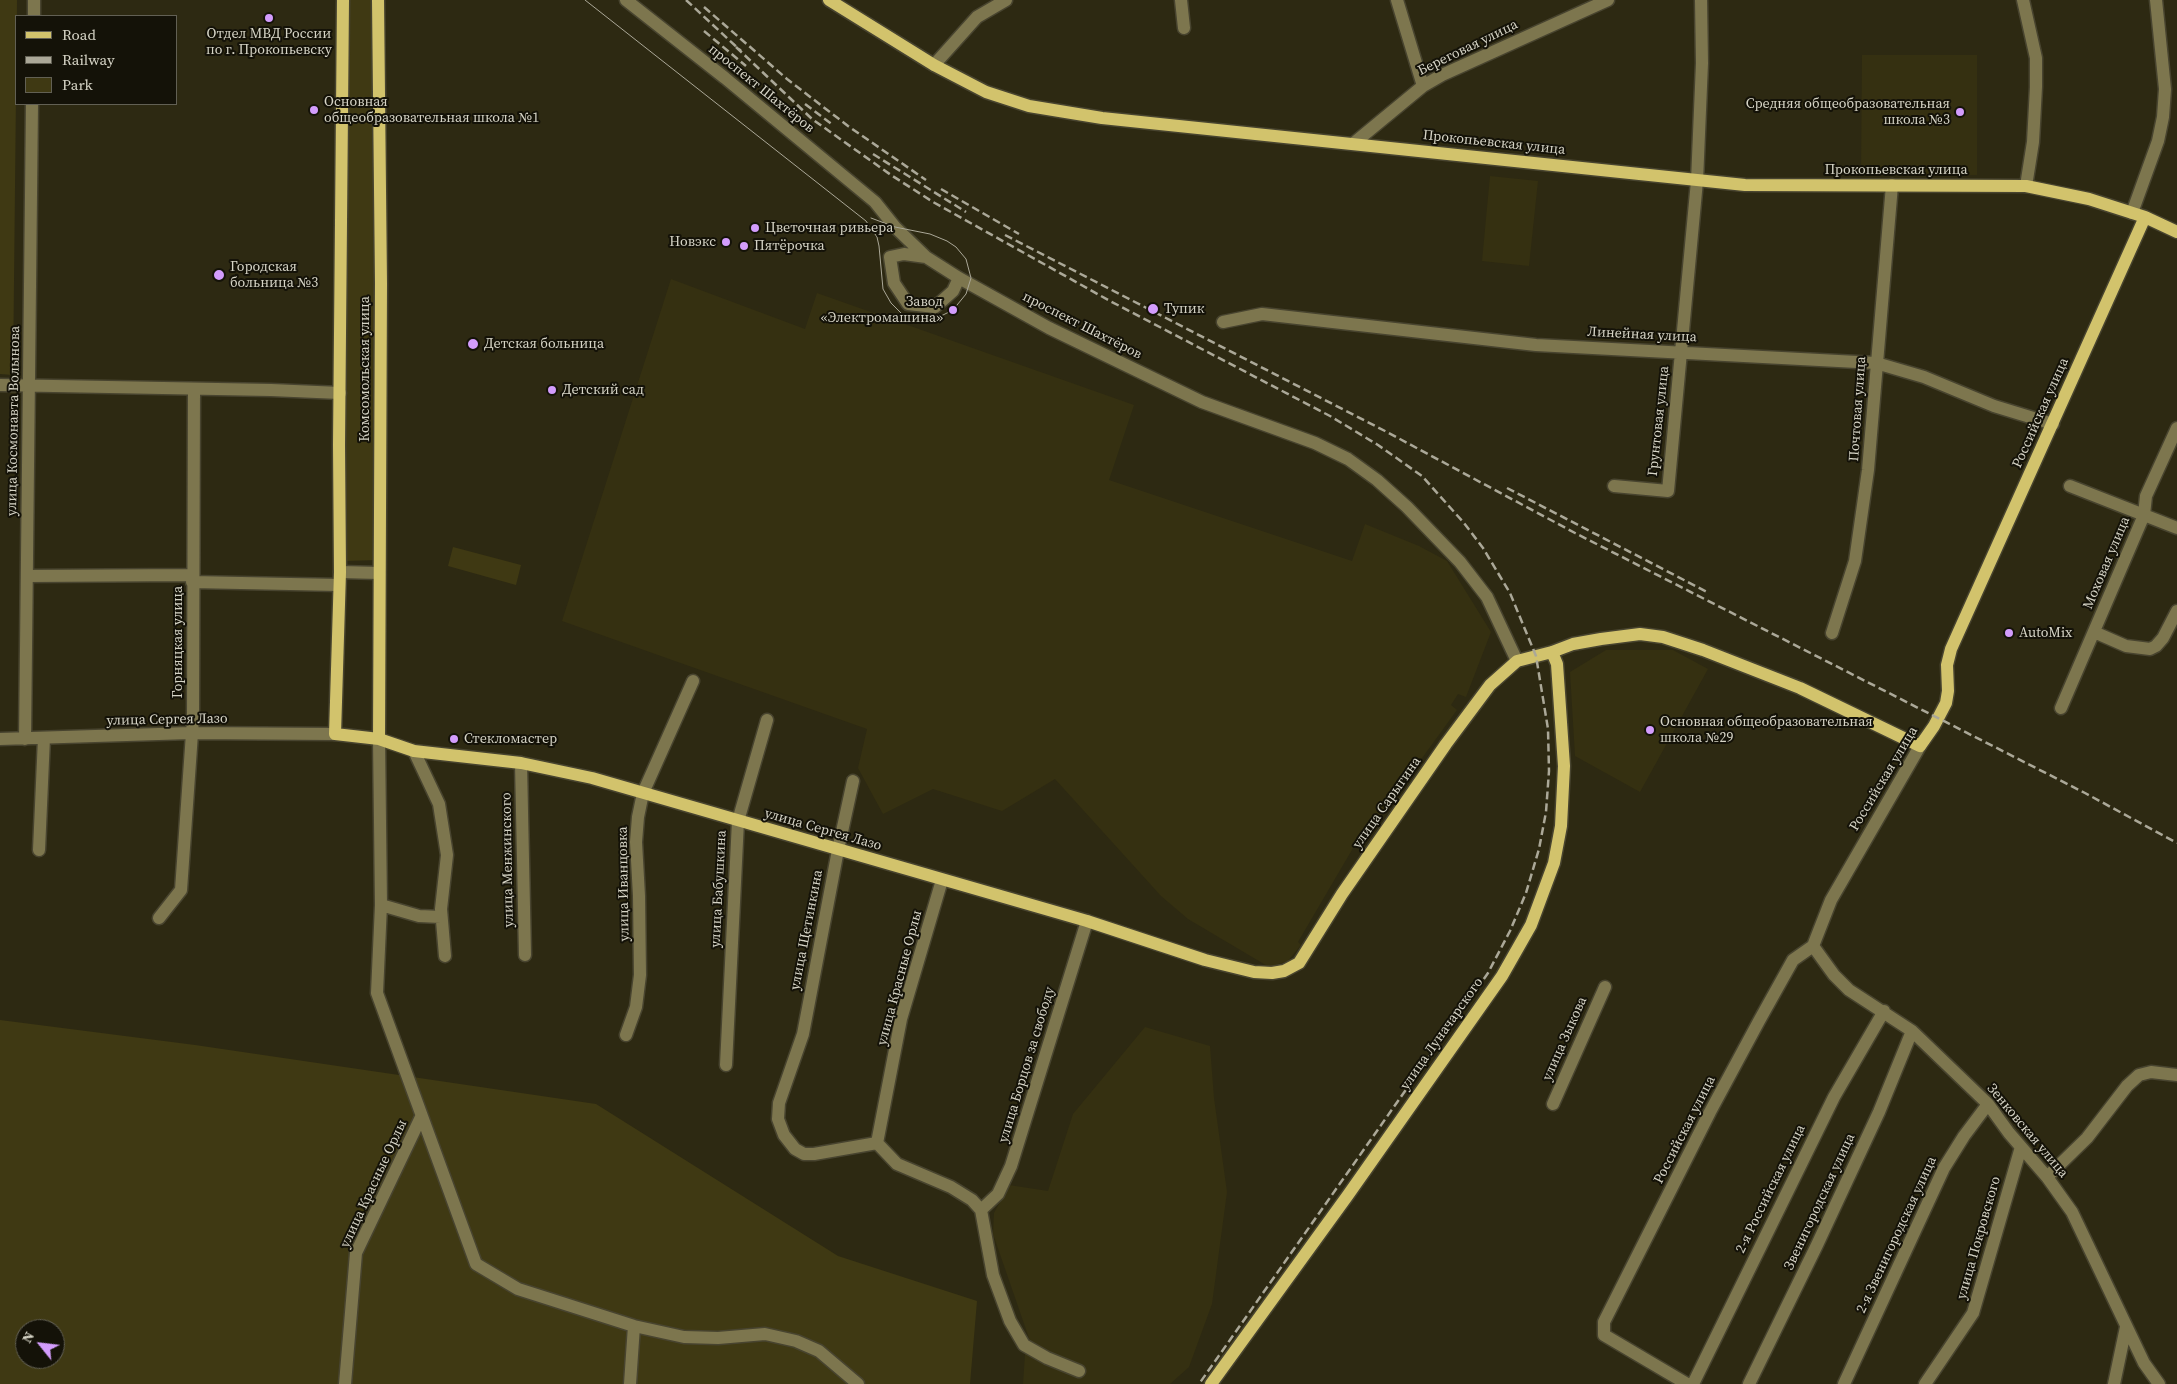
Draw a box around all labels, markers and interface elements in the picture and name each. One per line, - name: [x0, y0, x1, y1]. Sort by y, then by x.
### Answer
- marker: Отдел МВД России по г. Прокопьевску: [263, 12, 275, 24]
- legend: [15, 15, 178, 105]
- street label: Береговая улица: [1415, 16, 1521, 80]
- text: Road: [62, 24, 96, 45]
- place label: Отдел МВД России по г. Прокопьевску: [206, 26, 332, 58]
- street label: проспект Шахтёров: [705, 41, 817, 137]
- text: Railway: [62, 49, 115, 70]
- text: Park: [62, 74, 93, 95]
- place label: Основная общеобразовательная школа №1: [324, 94, 539, 126]
- place label: Средняя общеобразовательная школа №3: [1746, 96, 1950, 128]
- marker: Основная общеобразовательная школа №1: [308, 104, 320, 116]
- marker: Средняя общеобразовательная школа №3: [1954, 106, 1966, 118]
- street label: Прокопьевская улица: [1422, 127, 1566, 159]
- street label: Прокопьевская улица: [1824, 162, 1968, 178]
- place label: Цветочная ривьера: [765, 220, 893, 236]
- marker: Цветочная ривьера: [749, 222, 761, 234]
- place label: Новэкс: [669, 234, 716, 250]
- marker: Новэкс: [720, 236, 732, 248]
- place label: Пятёрочка: [754, 238, 825, 254]
- marker: Пятёрочка: [738, 240, 750, 252]
- place label: Городская больница №3: [230, 259, 318, 292]
- marker: Городская больница №3: [212, 268, 226, 282]
- street label: проспект Шахтёров: [1020, 289, 1144, 363]
- place label: Завод «Электромашина»: [821, 294, 943, 326]
- street label: Комсомольская улица: [357, 296, 373, 442]
- place label: Тупик: [1164, 301, 1205, 317]
- marker: Тупик: [1146, 302, 1160, 316]
- marker: Завод «Электромашина»: [947, 304, 959, 316]
- street label: Линейная улица: [1587, 324, 1697, 346]
- street label: улица Космонавта Волынова: [4, 326, 24, 516]
- place label: Детская больница: [484, 336, 604, 352]
- marker: Детская больница: [466, 337, 480, 351]
- street label: Российская улица: [2009, 355, 2073, 471]
- street label: Почтовая улица: [1846, 356, 1870, 462]
- street label: Грунтовая улица: [1645, 365, 1673, 477]
- place label: Детский сад: [562, 382, 644, 398]
- marker: Детский сад: [546, 384, 558, 396]
- street label: Моховая улица: [2080, 514, 2134, 612]
- street label: Горняцкая улица: [170, 586, 186, 698]
- place label: AutoMix: [2019, 625, 2072, 641]
- marker: AutoMix: [2003, 627, 2015, 639]
- street label: улица Сергея Лазо: [106, 711, 228, 729]
- place label: Основная общеобразовательная школа №29: [1660, 714, 1873, 746]
- marker: Основная общеобразовательная школа №29: [1644, 724, 1656, 736]
- street label: Российская улица: [1846, 724, 1922, 834]
- place label: Стекломастер: [464, 731, 557, 747]
- marker: Стекломастер: [448, 733, 460, 745]
- street label: улица Сарыгина: [1349, 754, 1425, 852]
- street label: улица Менжинского: [498, 792, 518, 928]
- street label: улица Сергея Лазо: [763, 805, 883, 855]
- street label: улица Иванцовка: [615, 826, 633, 942]
- street label: улица Бабушкина: [708, 830, 730, 948]
- street label: улица Щетинкина: [787, 868, 827, 992]
- street label: улица Красные Орлы: [874, 908, 926, 1048]
- street label: улица Луначарского: [1397, 975, 1487, 1093]
- street label: улица Борцов за свободу: [995, 985, 1059, 1145]
- street label: улица Зыкова: [1539, 994, 1591, 1084]
- street label: Российская улица: [1651, 1073, 1719, 1187]
- street label: Зенковская улица: [1983, 1081, 2071, 1181]
- street label: улица Красные Орлы: [337, 1117, 411, 1251]
- street label: 2-я Российская улица: [1733, 1122, 1809, 1256]
- street label: Звенигородская улица: [1781, 1131, 1859, 1273]
- street label: 2-я Звенигородская улица: [1853, 1154, 1941, 1316]
- street label: улица Покровского: [1953, 1174, 2005, 1302]
- north arrow: [15, 1319, 65, 1369]
- text: N: [17, 1328, 39, 1347]

